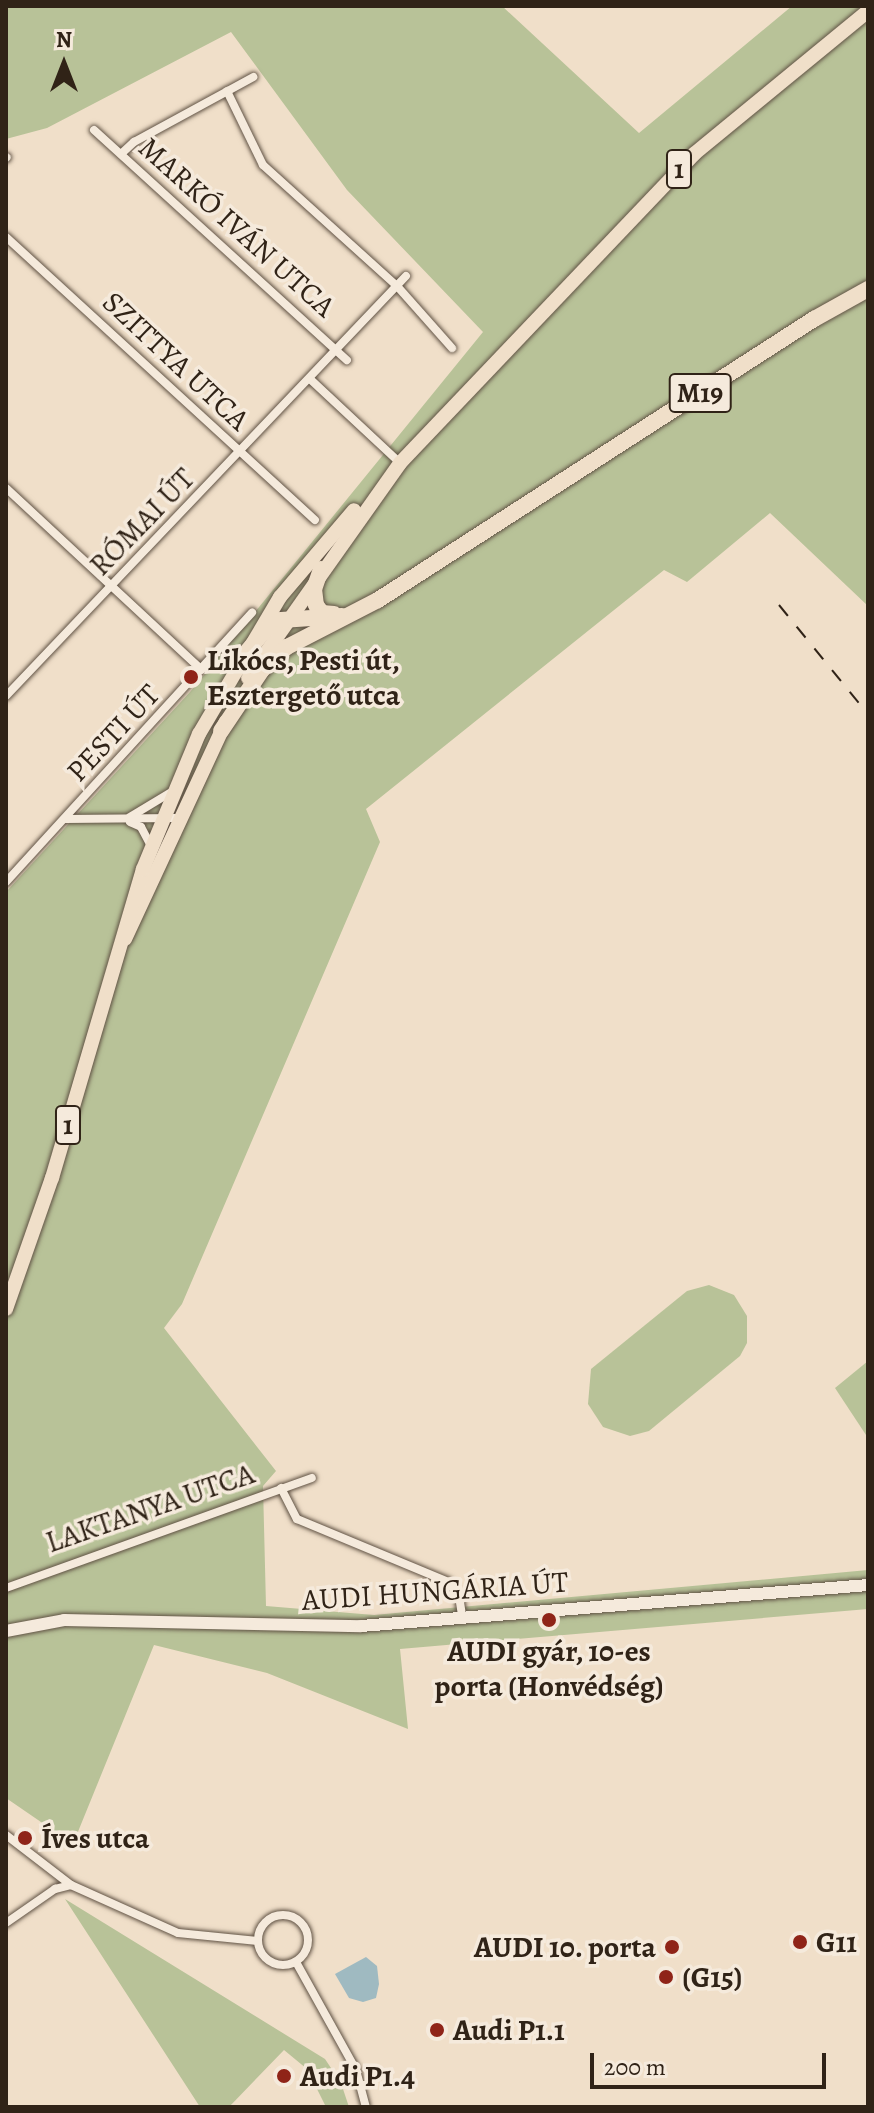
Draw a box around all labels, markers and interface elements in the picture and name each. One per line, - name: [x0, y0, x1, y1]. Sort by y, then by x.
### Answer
- north arrow: [24, 24, 104, 104]
- text: N: [56, 25, 72, 55]
- street label: MARKÓ IVÁN UTCA: [131, 129, 343, 325]
- road number: 1: [665, 145, 693, 193]
- street label: SZITTYA UTCA: [95, 284, 257, 438]
- road number: M19: [668, 369, 732, 417]
- street label: RÓMAI ÚT: [82, 461, 202, 583]
- place label: Likócs, Pesti út, Esztergető utca: [207, 642, 400, 712]
- marker: Likócs, Pesti út, Esztergető utca: [182, 668, 200, 686]
- street label: PESTI ÚT: [59, 677, 167, 789]
- road number: 1: [54, 1101, 82, 1149]
- street label: LAKTANYA UTCA: [41, 1455, 259, 1561]
- street label: AUDI HUNGÁRIA ÚT: [301, 1564, 569, 1618]
- marker: AUDI gyár, 10-es porta (Honvédség): [540, 1611, 558, 1629]
- place label: AUDI gyár, 10-es porta (Honvédség): [434, 1633, 664, 1704]
- place label: Íves utca: [41, 1820, 150, 1856]
- marker: Íves utca: [16, 1829, 34, 1847]
- place label: G11: [816, 1924, 857, 1960]
- place label: AUDI 10. porta: [473, 1929, 656, 1965]
- marker: G11: [791, 1933, 809, 1951]
- marker: AUDI 10. porta: [663, 1938, 681, 1956]
- place label: (G15): [682, 1959, 743, 1995]
- marker: (G15): [657, 1968, 675, 1986]
- place label: Audi P1.1: [453, 2012, 565, 2048]
- marker: Audi P1.1: [428, 2021, 446, 2039]
- scale bar: [594, 2037, 830, 2087]
- text: 200 m: [604, 2051, 666, 2083]
- place label: Audi P1.4: [300, 2058, 415, 2094]
- marker: Audi P1.4: [275, 2067, 293, 2085]

